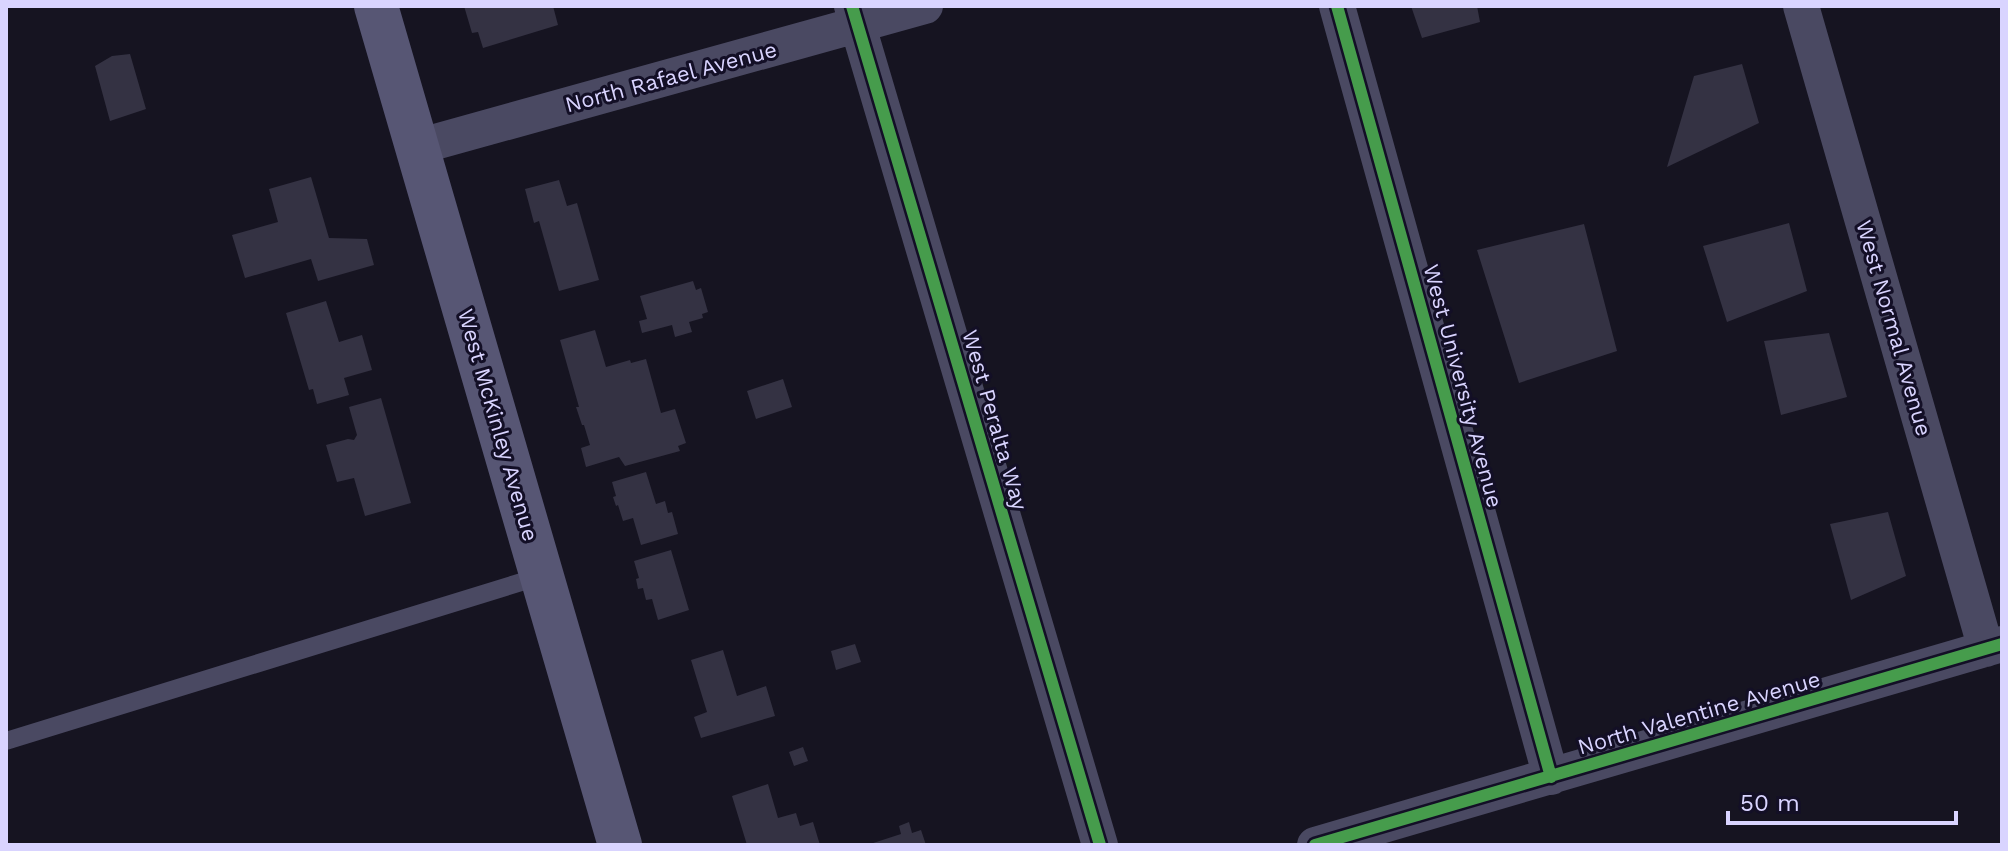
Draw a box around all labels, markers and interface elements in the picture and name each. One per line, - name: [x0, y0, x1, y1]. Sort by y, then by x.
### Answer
- street label: North Rafael Avenue: [562, 37, 780, 117]
- street label: West Normal Avenue: [1851, 217, 1937, 439]
- street label: West University Avenue: [1418, 262, 1508, 510]
- street label: West McKinley Avenue: [453, 306, 543, 544]
- street label: West Peralta Way: [957, 327, 1033, 514]
- street label: North Valentine Avenue: [1575, 666, 1823, 760]
- scale bar: [1728, 775, 1956, 825]
- text: 50 m: [1740, 789, 1800, 817]

